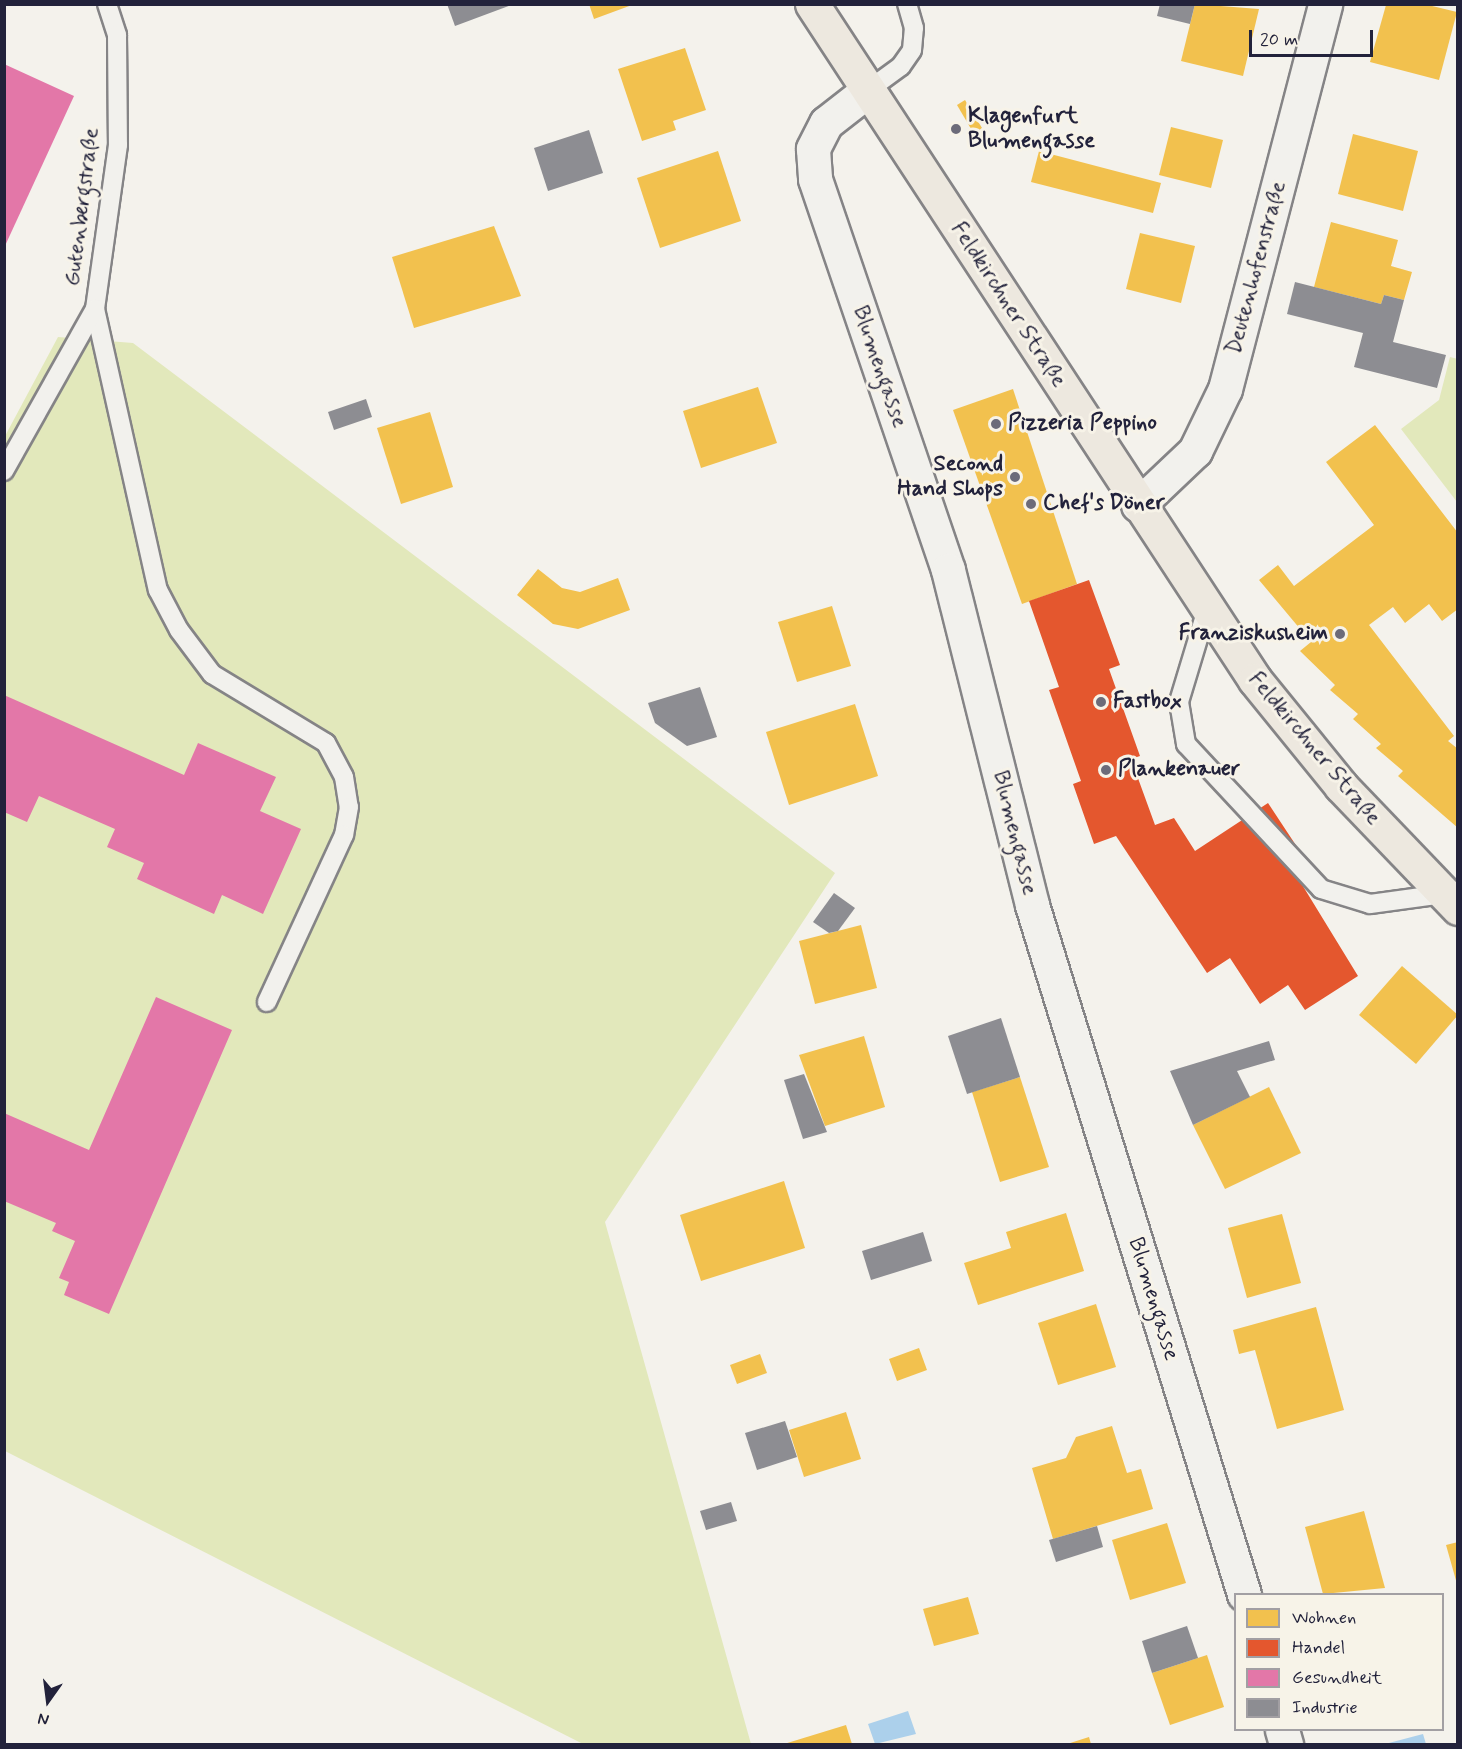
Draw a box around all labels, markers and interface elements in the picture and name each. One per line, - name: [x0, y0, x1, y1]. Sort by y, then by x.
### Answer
- scale bar: [1252, 18, 1376, 56]
- text: 20 m: [1260, 28, 1298, 52]
- place label: Klagenfurt Blumengasse: [968, 103, 1095, 154]
- marker: Klagenfurt Blumengasse: [949, 122, 963, 136]
- street label: Gutenbergstraße: [60, 126, 106, 288]
- street label: Deutenhofenstraße: [1221, 179, 1293, 357]
- street label: Feldkirchner Straße: [946, 219, 1070, 391]
- street label: Blumengasse: [846, 303, 912, 431]
- place label: Pizzeria Peppino: [1008, 411, 1155, 437]
- marker: Pizzeria Peppino: [989, 417, 1003, 431]
- place label: Second Hand Shops: [897, 451, 1003, 502]
- marker: Second Hand Shops: [1008, 470, 1022, 484]
- place label: Chef's Döner: [1043, 491, 1165, 517]
- marker: Chef's Döner: [1024, 497, 1038, 511]
- place label: Franziskusheim: [1179, 621, 1328, 647]
- marker: Franziskusheim: [1333, 627, 1347, 641]
- street label: Feldkirchner Straße: [1243, 668, 1385, 830]
- place label: Fastbox: [1113, 689, 1182, 715]
- marker: Fastbox: [1094, 695, 1108, 709]
- place label: Plankenauer: [1118, 757, 1240, 783]
- marker: Plankenauer: [1099, 763, 1113, 777]
- street label: Blumengasse: [986, 768, 1042, 898]
- street label: Blumengasse: [1122, 1234, 1184, 1364]
- legend: [1234, 1593, 1444, 1731]
- text: Wohnen: [1292, 1606, 1356, 1630]
- text: Handel: [1292, 1636, 1345, 1660]
- text: Gesundheit: [1292, 1666, 1382, 1690]
- north arrow: [18, 1671, 78, 1731]
- text: Industrie: [1292, 1696, 1358, 1720]
- text: N: [36, 1707, 51, 1730]

